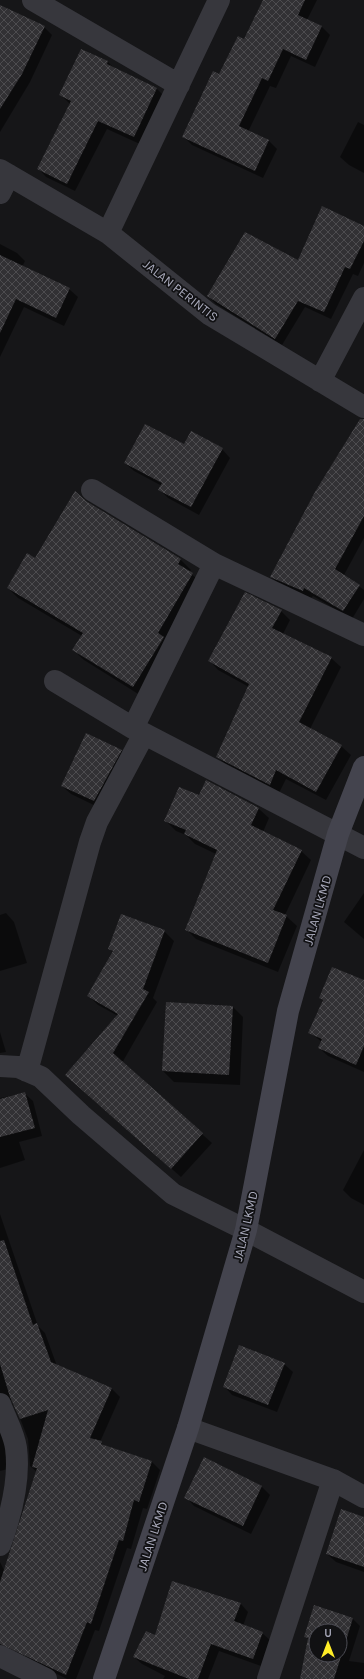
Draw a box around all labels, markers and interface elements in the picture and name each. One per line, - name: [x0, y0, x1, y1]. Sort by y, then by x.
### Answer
- street label: JALAN PERINTIS: [140, 256, 221, 324]
- street label: JALAN LKMD: [300, 874, 335, 947]
- street label: JALAN LKMD: [230, 1189, 261, 1263]
- street label: JALAN LKMD: [134, 1500, 171, 1573]
- north arrow: [308, 1623, 348, 1663]
- text: U: [324, 1627, 332, 1640]

